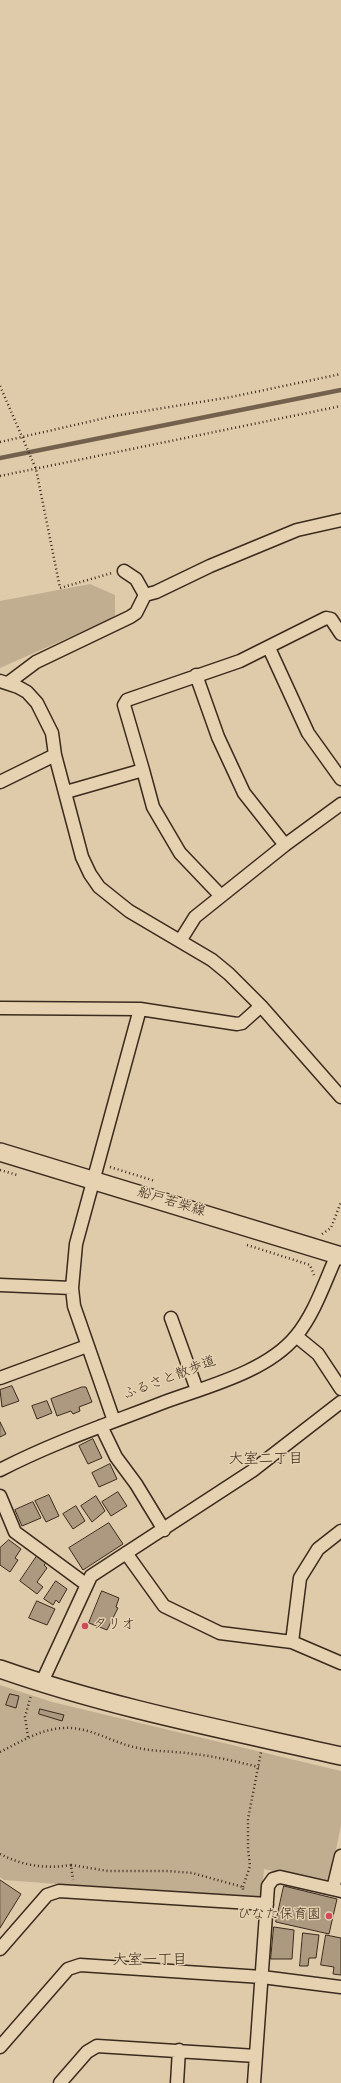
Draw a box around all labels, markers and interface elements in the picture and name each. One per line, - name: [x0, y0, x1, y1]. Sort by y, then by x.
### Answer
- street label: 船戸若柴線: [135, 1185, 207, 1221]
- street label: ふるさと散歩道: [121, 1354, 219, 1404]
- district label: 大室二丁目: [229, 1451, 303, 1469]
- place label: タリオ: [93, 1618, 135, 1634]
- marker: タリオ: [80, 1621, 90, 1631]
- place label: ひなた保育園: [237, 1908, 321, 1924]
- marker: ひなた保育園: [324, 1911, 334, 1921]
- district label: 大室一丁目: [113, 1952, 187, 1970]

